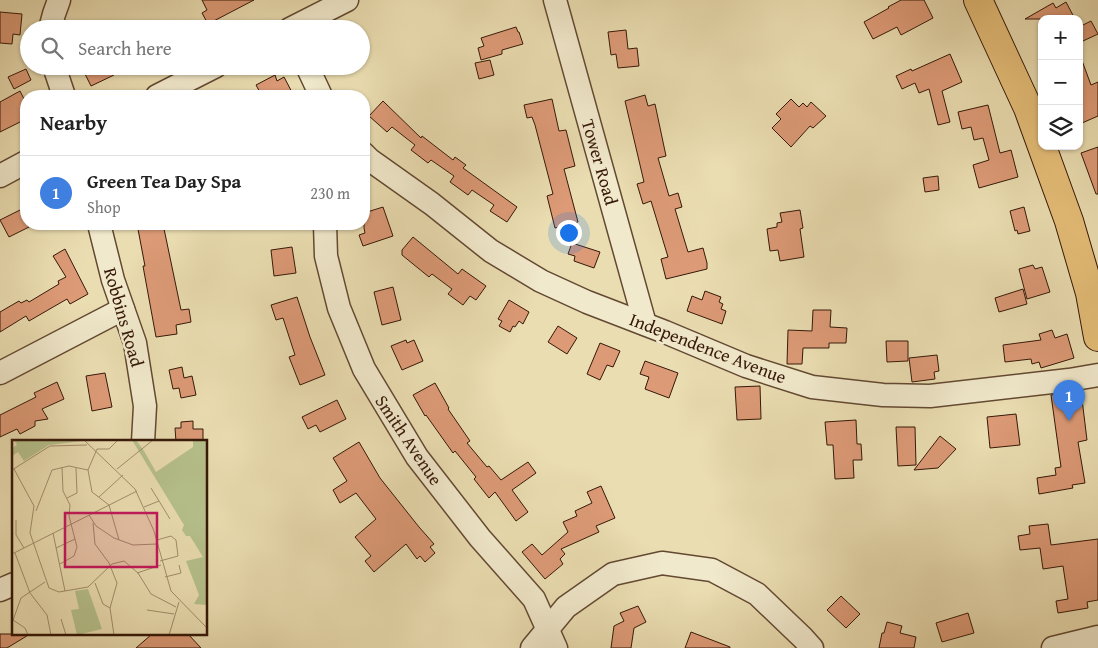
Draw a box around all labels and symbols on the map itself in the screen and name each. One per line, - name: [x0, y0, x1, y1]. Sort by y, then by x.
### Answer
- street label: Tower Road: [575, 116, 625, 208]
- your location: [556, 220, 582, 246]
- street label: Robbins Road: [97, 264, 151, 370]
- street label: Independence Avenue: [626, 306, 790, 390]
- pin: 1: [1053, 380, 1085, 421]
- street label: Smith Avenue: [369, 389, 449, 491]
- inset map: [12, 440, 208, 636]

